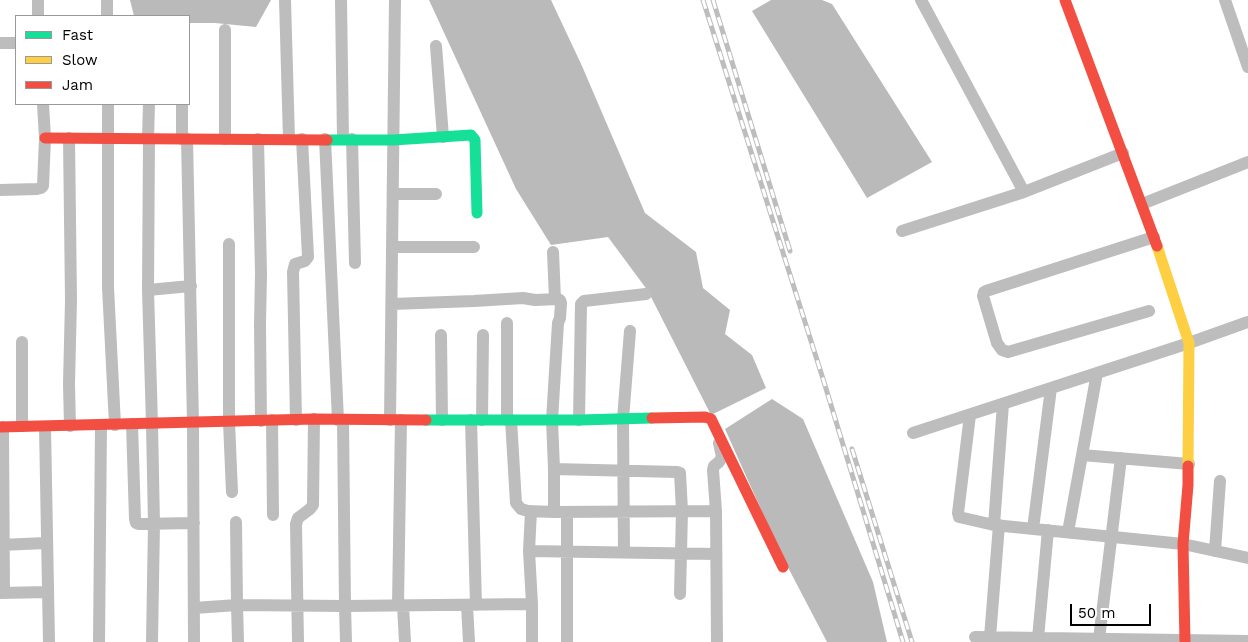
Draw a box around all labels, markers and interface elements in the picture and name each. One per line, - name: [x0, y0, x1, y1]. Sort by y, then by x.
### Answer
- legend: [15, 15, 190, 105]
- text: Fast: [62, 26, 93, 44]
- text: Slow: [62, 51, 98, 69]
- text: Jam: [62, 76, 93, 94]
- scale bar: [1073, 594, 1154, 626]
- text: 50 m: [1078, 604, 1115, 622]

